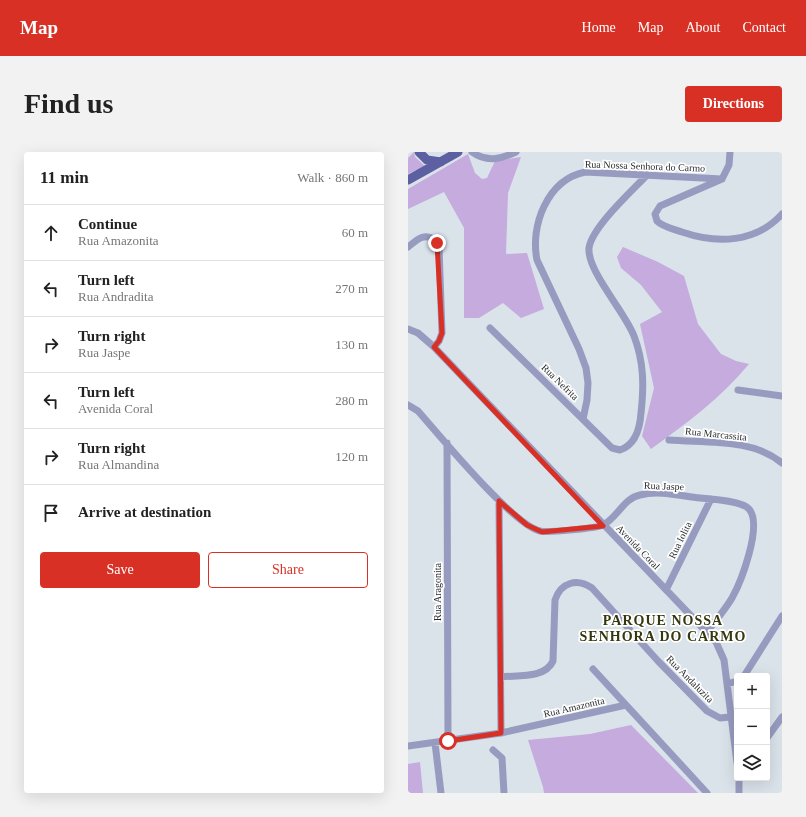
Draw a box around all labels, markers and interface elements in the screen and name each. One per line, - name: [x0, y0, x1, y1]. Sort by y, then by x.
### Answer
- text: Map: [20, 17, 58, 38]
- text: Home: [582, 20, 616, 35]
- text: Map: [638, 20, 663, 35]
- text: About: [685, 20, 720, 35]
- text: Contact: [742, 20, 786, 35]
- button: Directions: [685, 86, 782, 122]
- text: Find us: [24, 88, 114, 119]
- street label: Rua Nossa Senhora do Carmo: [585, 158, 705, 174]
- text: 11 min: [40, 168, 89, 187]
- text: Walk · 860 m: [297, 170, 368, 185]
- text: Continue: [78, 216, 137, 232]
- icon: ahead: [40, 222, 62, 244]
- text: 60 m: [342, 225, 368, 240]
- text: Rua Amazonita: [78, 233, 159, 248]
- route end: [428, 234, 446, 252]
- text: Turn left: [78, 272, 135, 288]
- icon: left: [40, 278, 62, 300]
- text: 270 m: [335, 281, 368, 296]
- text: Rua Andradita: [78, 289, 153, 304]
- text: Turn right: [78, 328, 145, 344]
- icon: right: [40, 334, 62, 356]
- text: 130 m: [335, 337, 368, 352]
- text: Rua Jaspe: [78, 345, 130, 360]
- street label: Rua Nefrita: [539, 362, 581, 403]
- text: Turn left: [78, 384, 135, 400]
- icon: left: [40, 390, 62, 412]
- text: 280 m: [335, 393, 368, 408]
- text: Avenida Coral: [78, 401, 153, 416]
- street label: Rua Marcassita: [685, 425, 748, 443]
- text: Turn right: [78, 440, 145, 456]
- icon: right: [40, 446, 62, 468]
- text: 120 m: [335, 449, 368, 464]
- text: Rua Almandina: [78, 457, 159, 472]
- street label: Rua Jaspe: [644, 480, 685, 492]
- icon: arrive: [40, 502, 62, 524]
- text: Arrive at destination: [78, 504, 211, 520]
- street label: Rua Iolita: [666, 519, 694, 560]
- street label: Avenida Coral: [614, 522, 662, 572]
- button: Save: [40, 552, 200, 588]
- button: Share: [208, 552, 368, 588]
- street label: Rua Aragonita: [432, 562, 443, 621]
- district label: PARQUE NOSSA SENHORA DO CARMO: [580, 613, 746, 644]
- street label: Rua Andaluzita: [664, 653, 716, 705]
- map controls: [734, 673, 770, 781]
- button: +: [734, 673, 770, 709]
- street label: Rua Amazonita: [543, 695, 606, 719]
- button: −: [734, 709, 770, 745]
- route start: [439, 732, 457, 750]
- button: layers: [734, 745, 770, 781]

